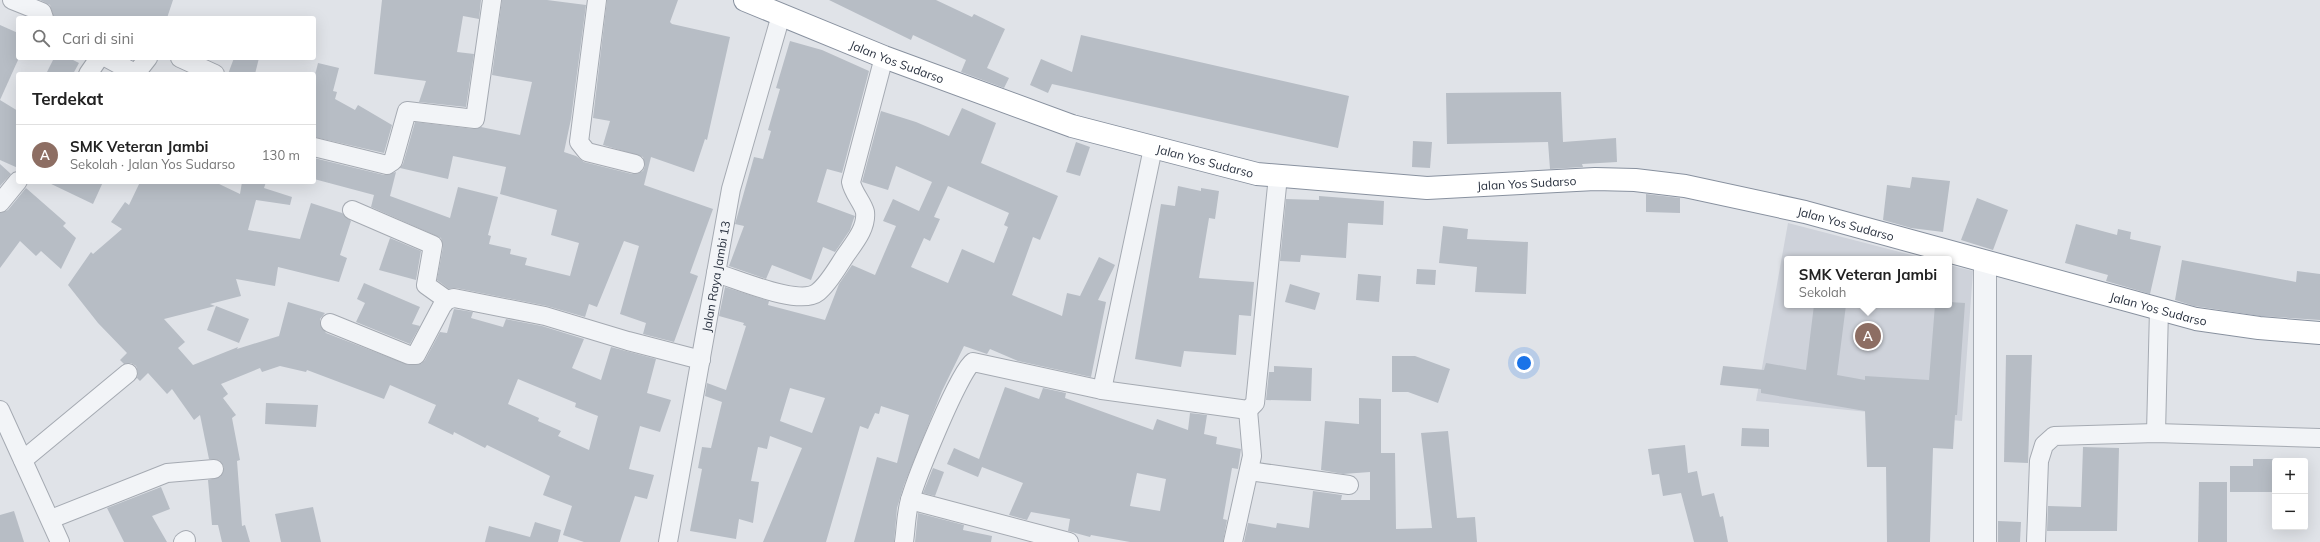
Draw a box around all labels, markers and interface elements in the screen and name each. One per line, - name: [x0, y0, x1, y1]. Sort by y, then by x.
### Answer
- search box: [16, 16, 316, 60]
- icon: search: [30, 27, 52, 49]
- text: Cari di sini: [62, 29, 134, 48]
- street label: Jalan Yos Sudarso: [848, 36, 946, 86]
- text: Terdekat: [32, 88, 103, 109]
- text: SMK Veteran Jambi: [70, 137, 208, 156]
- street label: Jalan Yos Sudarso: [1155, 141, 1255, 180]
- text: A: [40, 147, 50, 163]
- text: 130 m: [262, 147, 300, 163]
- text: Sekolah · Jalan Yos Sudarso: [70, 156, 235, 172]
- street label: Jalan Yos Sudarso: [1477, 172, 1577, 193]
- street label: Jalan Yos Sudarso: [1796, 203, 1896, 244]
- street label: Jalan Raya Jambi 13: [698, 219, 733, 333]
- popup: [1784, 256, 1952, 308]
- text: SMK Veteran Jambi: [1799, 265, 1937, 284]
- text: Sekolah: [1799, 284, 1846, 300]
- street label: Jalan Yos Sudarso: [2108, 288, 2208, 328]
- pin: A: [1855, 321, 1881, 351]
- your location: [1514, 353, 1534, 373]
- map controls: [2272, 458, 2308, 530]
- button: +: [2272, 458, 2308, 494]
- button: −: [2272, 494, 2308, 530]

